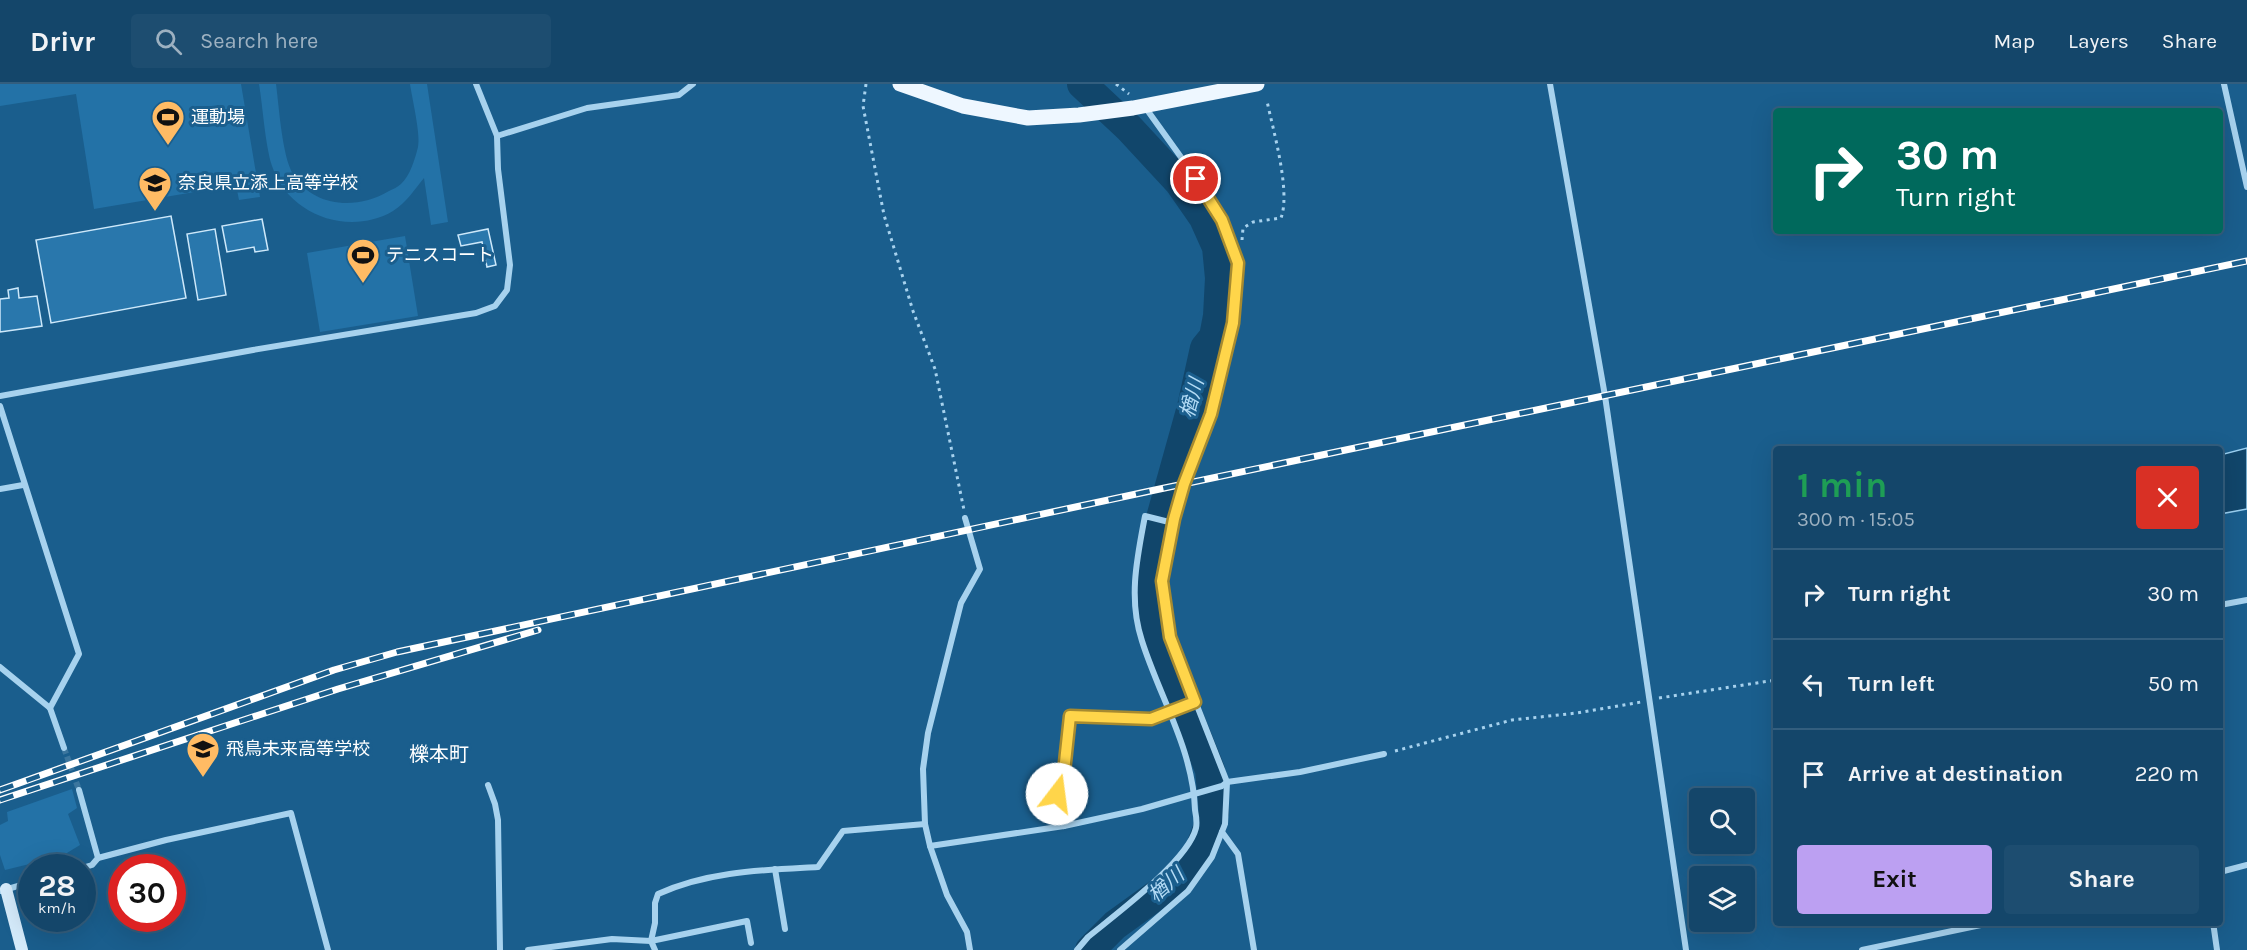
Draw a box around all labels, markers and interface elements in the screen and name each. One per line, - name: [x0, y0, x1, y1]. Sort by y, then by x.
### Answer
- search box: [131, 14, 551, 68]
- text: Drivr: [30, 25, 95, 58]
- icon: search: [152, 25, 185, 58]
- text: Search here: [200, 28, 318, 54]
- text: Map: [1993, 29, 2035, 53]
- text: Layers: [2068, 29, 2129, 53]
- text: Share: [2162, 29, 2217, 53]
- sports icon: 運動場: [150, 99, 186, 146]
- place label: 運動場: [191, 106, 245, 128]
- text: 30 m: [1896, 130, 1999, 180]
- icon: right: [1797, 132, 1875, 210]
- pin: [1170, 153, 1221, 204]
- icon: arrive: [1179, 162, 1212, 195]
- school or university icon: 奈良県立添上高等学校: [137, 165, 173, 212]
- place label: 奈良県立添上高等学校: [178, 172, 358, 194]
- text: Turn right: [1896, 181, 2016, 213]
- sports icon: テニスコート: [345, 237, 381, 284]
- place label: テニスコート: [386, 244, 494, 266]
- water label: 楢川: [1176, 374, 1209, 420]
- text: 1 min: [1797, 464, 1887, 506]
- button: close: [2136, 466, 2199, 529]
- text: 300 m · 15:05: [1797, 508, 1915, 531]
- icon: right: [1797, 578, 1830, 611]
- text: Turn right: [1848, 581, 1951, 607]
- text: 30 m: [2147, 581, 2199, 607]
- icon: left: [1797, 668, 1830, 701]
- text: Turn left: [1848, 671, 1935, 697]
- text: 50 m: [2148, 671, 2199, 697]
- school or university icon: 飛鳥未来高等学校: [185, 731, 221, 778]
- place label: 飛鳥未来高等学校: [226, 738, 370, 760]
- district label: 櫟本町: [409, 743, 469, 766]
- icon: arrive: [1797, 758, 1830, 791]
- text: Arrive at destination: [1848, 761, 2063, 787]
- text: 220 m: [2135, 761, 2199, 787]
- position arrow: [1025, 762, 1089, 826]
- map controls: [1689, 788, 1755, 932]
- button: search: [1689, 788, 1755, 854]
- button: Exit: [1797, 845, 1992, 914]
- button: Share: [2004, 845, 2199, 914]
- speed limit sign: 30: [108, 854, 186, 932]
- water label: 楢川: [1143, 862, 1190, 907]
- button: layers: [1689, 866, 1755, 932]
- text: 28: [38, 868, 76, 904]
- text: km/h: [38, 899, 76, 917]

